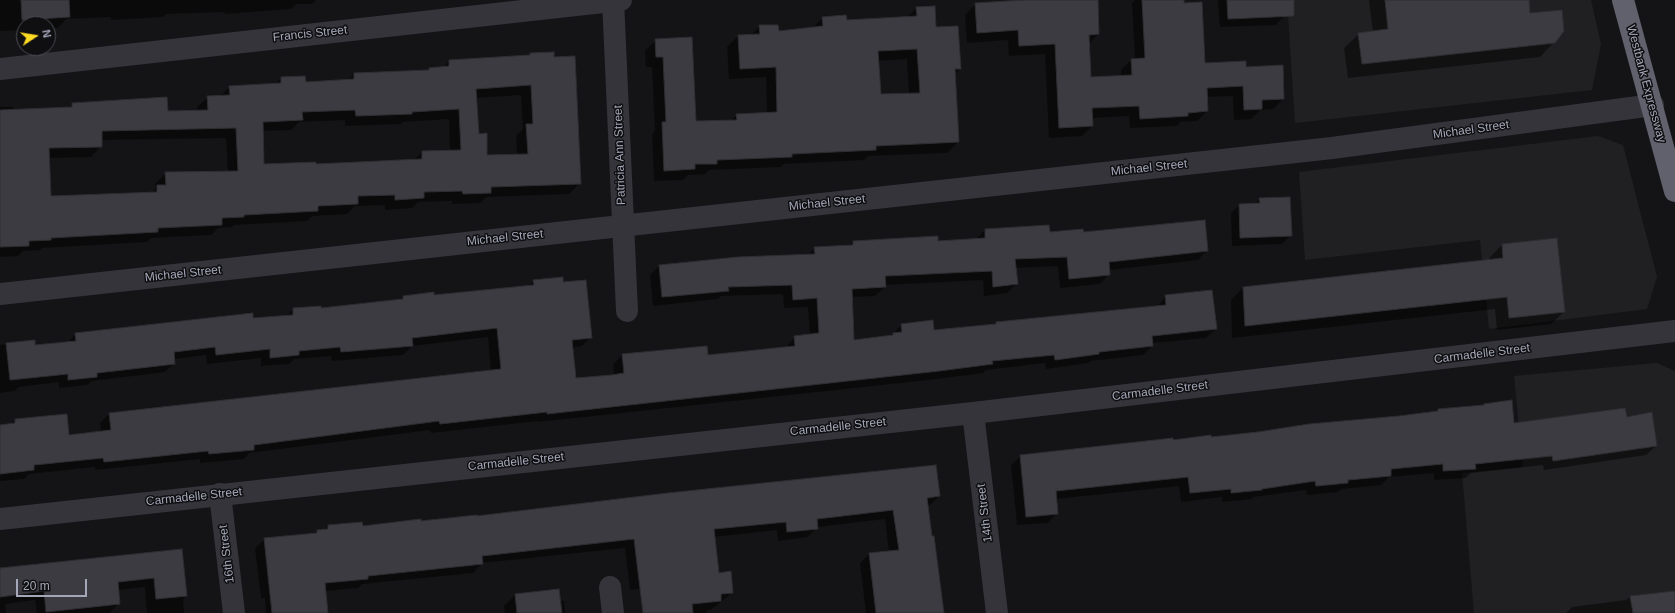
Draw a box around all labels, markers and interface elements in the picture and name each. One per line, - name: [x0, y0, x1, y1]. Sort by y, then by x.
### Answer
- north arrow: [16, 16, 56, 56]
- street label: Francis Street: [272, 23, 348, 45]
- street label: Westbank Expressway: [1623, 24, 1669, 144]
- text: N: [40, 29, 53, 39]
- street label: Patricia Ann Street: [611, 105, 629, 205]
- street label: Michael Street: [1432, 118, 1510, 142]
- street label: Michael Street: [1110, 157, 1188, 179]
- street label: Michael Street: [788, 192, 866, 214]
- street label: Michael Street: [466, 227, 544, 249]
- street label: Michael Street: [144, 263, 222, 285]
- street label: Carmadelle Street: [1433, 341, 1531, 367]
- street label: Carmadelle Street: [1111, 378, 1209, 404]
- street label: Carmadelle Street: [789, 415, 887, 439]
- street label: Carmadelle Street: [467, 450, 565, 474]
- street label: 14th Street: [974, 483, 996, 543]
- street label: Carmadelle Street: [145, 485, 243, 509]
- street label: 16th Street: [216, 524, 238, 584]
- scale bar: [18, 571, 89, 597]
- text: 20 m: [23, 579, 50, 593]

